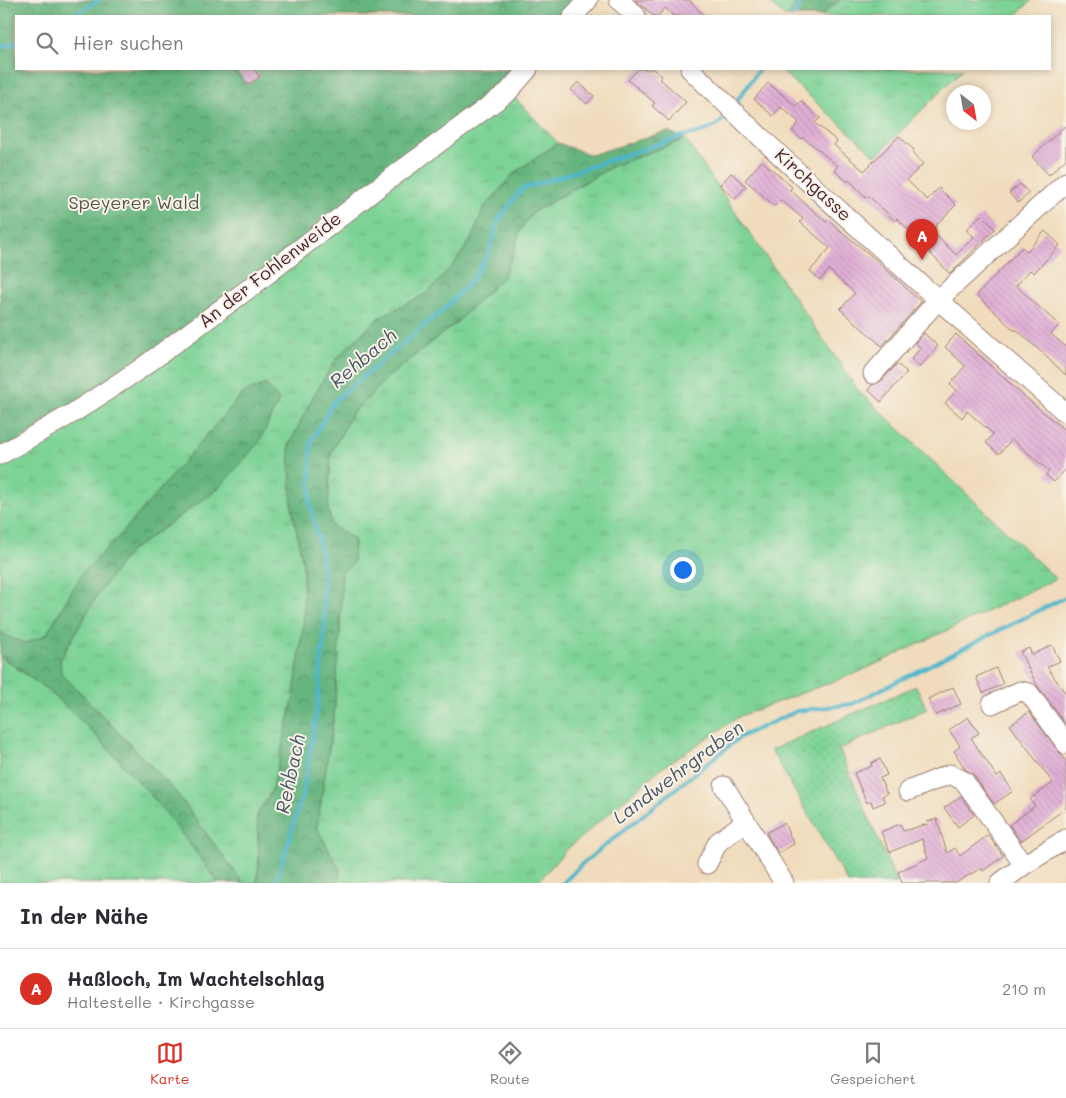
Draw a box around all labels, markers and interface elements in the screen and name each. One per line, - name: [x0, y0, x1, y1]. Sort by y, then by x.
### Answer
- search box: [15, 15, 1051, 70]
- icon: search: [33, 29, 61, 57]
- text: Hier suchen: [73, 30, 184, 55]
- north arrow: [946, 85, 991, 130]
- street label: Kirchgasse: [770, 143, 857, 226]
- park label: Speyerer Wald: [69, 190, 199, 214]
- street label: An der Fohlenweide: [193, 206, 346, 333]
- pin: A: [906, 219, 938, 260]
- water label: Rehbach: [324, 322, 402, 393]
- your location: [670, 557, 696, 583]
- water label: Landwehrgraben: [607, 714, 748, 829]
- water label: Rehbach: [269, 732, 310, 816]
- text: In der Nähe: [20, 902, 148, 929]
- text: Haßloch, Im Wachtelschlag: [67, 966, 324, 991]
- text: A: [30, 978, 42, 999]
- text: 210 m: [1002, 978, 1046, 999]
- text: Haltestelle · Kirchgasse: [67, 991, 255, 1012]
- tab: Karte: [150, 1039, 189, 1088]
- tab: Route: [490, 1039, 530, 1088]
- tab: Gespeichert: [830, 1039, 916, 1088]

